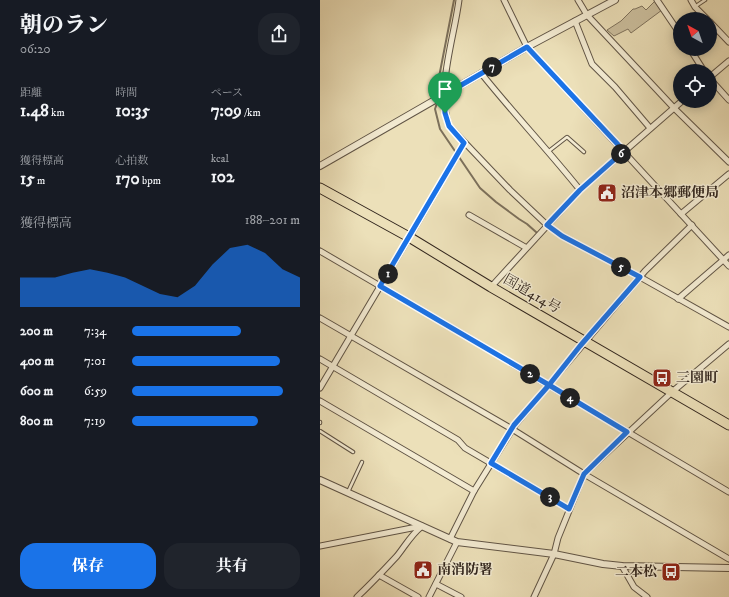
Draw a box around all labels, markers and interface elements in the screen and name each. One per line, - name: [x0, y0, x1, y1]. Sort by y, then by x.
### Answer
- text: 朝のラン: [20, 12, 108, 39]
- north arrow: [673, 12, 717, 56]
- map controls: [673, 12, 717, 108]
- button: share: [258, 13, 300, 55]
- text: 06:20: [20, 41, 51, 57]
- pin: 7: [482, 57, 502, 77]
- text: 7: [489, 60, 495, 74]
- button: locate: [673, 64, 717, 108]
- pin: [428, 72, 462, 113]
- icon: arrive: [434, 78, 456, 100]
- text: 距離: [20, 86, 42, 100]
- text: 時間: [115, 86, 137, 100]
- text: ペース: [211, 86, 243, 100]
- text: 1.48: [20, 100, 49, 122]
- text: 10:35: [115, 100, 150, 122]
- text: 7:09: [211, 100, 242, 122]
- text: km: [49, 106, 65, 120]
- text: /km: [242, 106, 261, 120]
- pin: 6: [611, 144, 631, 164]
- text: 6: [618, 147, 624, 161]
- text: kcal: [211, 152, 229, 166]
- text: 獲得標高: [20, 154, 64, 168]
- text: 心拍数: [115, 154, 148, 168]
- text: 102: [211, 166, 234, 188]
- text: 15: [20, 168, 35, 190]
- text: 170: [115, 168, 140, 190]
- text: m: [35, 174, 45, 188]
- text: bpm: [140, 174, 161, 188]
- public building icon: 沼津本郷郵便局: [596, 182, 618, 204]
- place label: 沼津本郷郵便局: [621, 184, 719, 202]
- text: 188–201 m: [245, 212, 300, 228]
- text: 獲得標高: [20, 215, 72, 231]
- pin: 5: [611, 257, 631, 277]
- text: 5: [618, 260, 624, 274]
- pin: 1: [378, 264, 398, 284]
- text: 1: [386, 267, 390, 281]
- street label: 国道414号: [500, 270, 564, 318]
- text: 200 m: [20, 323, 53, 339]
- text: 7:34: [84, 323, 107, 339]
- text: 400 m: [20, 353, 54, 369]
- text: 7:01: [84, 353, 106, 369]
- pin: 2: [520, 364, 540, 384]
- text: 2: [527, 367, 533, 381]
- bus stop icon: 三園町: [651, 367, 673, 389]
- place label: 三園町: [676, 369, 719, 387]
- text: 600 m: [20, 383, 53, 399]
- text: 6:59: [84, 383, 107, 399]
- pin: 4: [560, 388, 580, 408]
- text: 4: [567, 391, 573, 405]
- text: 800 m: [20, 413, 53, 429]
- text: 7:19: [84, 413, 105, 429]
- pin: 3: [540, 487, 560, 507]
- text: 3: [548, 490, 552, 504]
- button: 保存: [20, 543, 156, 589]
- button: 共有: [164, 543, 300, 589]
- public building icon: 南消防署: [412, 559, 434, 581]
- place label: 南消防署: [437, 561, 493, 579]
- bus stop icon: 二本松: [660, 561, 682, 583]
- place label: 二本松: [615, 563, 657, 581]

